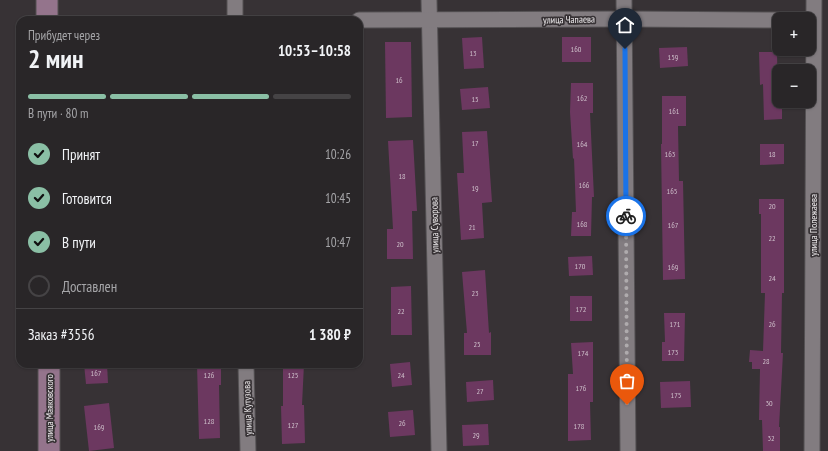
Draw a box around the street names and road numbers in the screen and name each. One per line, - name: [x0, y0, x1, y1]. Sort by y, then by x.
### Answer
- street label: улица Чапаева: [543, 13, 595, 26]
- street label: улица Полежаева: [807, 194, 820, 256]
- street label: улица Суворова: [428, 197, 441, 253]
- street label: улица Маяковского: [43, 374, 56, 442]
- street label: улица Кутузова: [240, 381, 255, 435]

